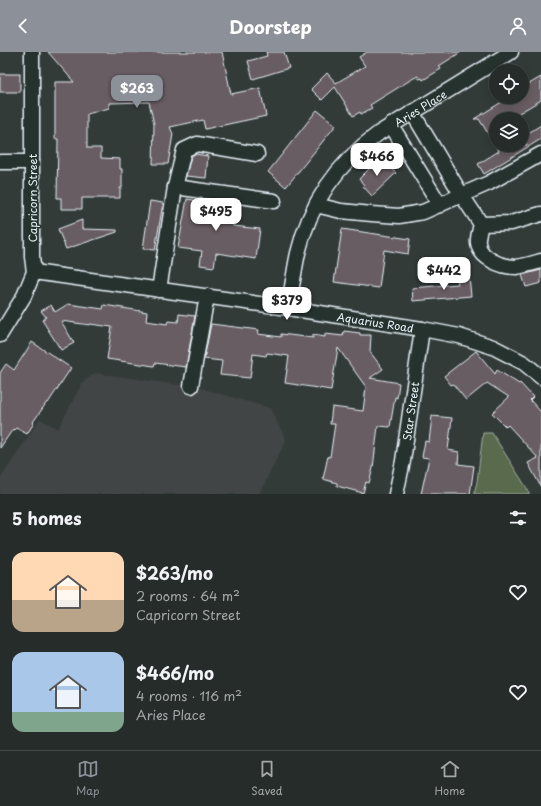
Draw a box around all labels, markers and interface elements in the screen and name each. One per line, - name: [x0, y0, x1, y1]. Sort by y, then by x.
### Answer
- text: Doorstep: [229, 13, 312, 40]
- icon: back: [12, 15, 34, 37]
- icon: person: [507, 15, 529, 37]
- map controls: [489, 64, 529, 152]
- button: locate: [489, 64, 529, 104]
- pin: $263: [113, 75, 161, 109]
- text: $263: [120, 78, 154, 97]
- street label: Aries Place: [391, 85, 450, 130]
- button: layers: [489, 112, 529, 152]
- pin: $466: [353, 143, 401, 177]
- text: $466: [360, 146, 394, 165]
- street label: Capricorn Street: [24, 153, 41, 242]
- pin: $495: [192, 198, 240, 232]
- text: $495: [199, 201, 233, 220]
- pin: $442: [420, 257, 468, 291]
- text: $442: [427, 260, 461, 279]
- pin: $379: [263, 287, 311, 321]
- text: $379: [271, 290, 303, 309]
- street label: Aquarius Road: [336, 307, 415, 336]
- street label: Star Street: [398, 380, 423, 442]
- text: 5 homes: [12, 505, 82, 531]
- icon: filters: [507, 507, 529, 529]
- text: $263/mo: [136, 560, 213, 586]
- icon: home: [44, 568, 92, 616]
- icon: heart: [507, 581, 529, 603]
- text: 2 rooms · 64 m²: [136, 586, 240, 605]
- text: Capricorn Street: [136, 605, 241, 624]
- text: $466/mo: [136, 660, 214, 686]
- icon: home: [44, 668, 92, 716]
- icon: heart: [507, 681, 529, 703]
- text: 4 rooms · 116 m²: [136, 686, 242, 705]
- text: Aries Place: [136, 705, 206, 724]
- tab: Map: [76, 758, 99, 799]
- tab: Saved: [251, 758, 283, 799]
- tab: Home: [434, 758, 465, 799]

